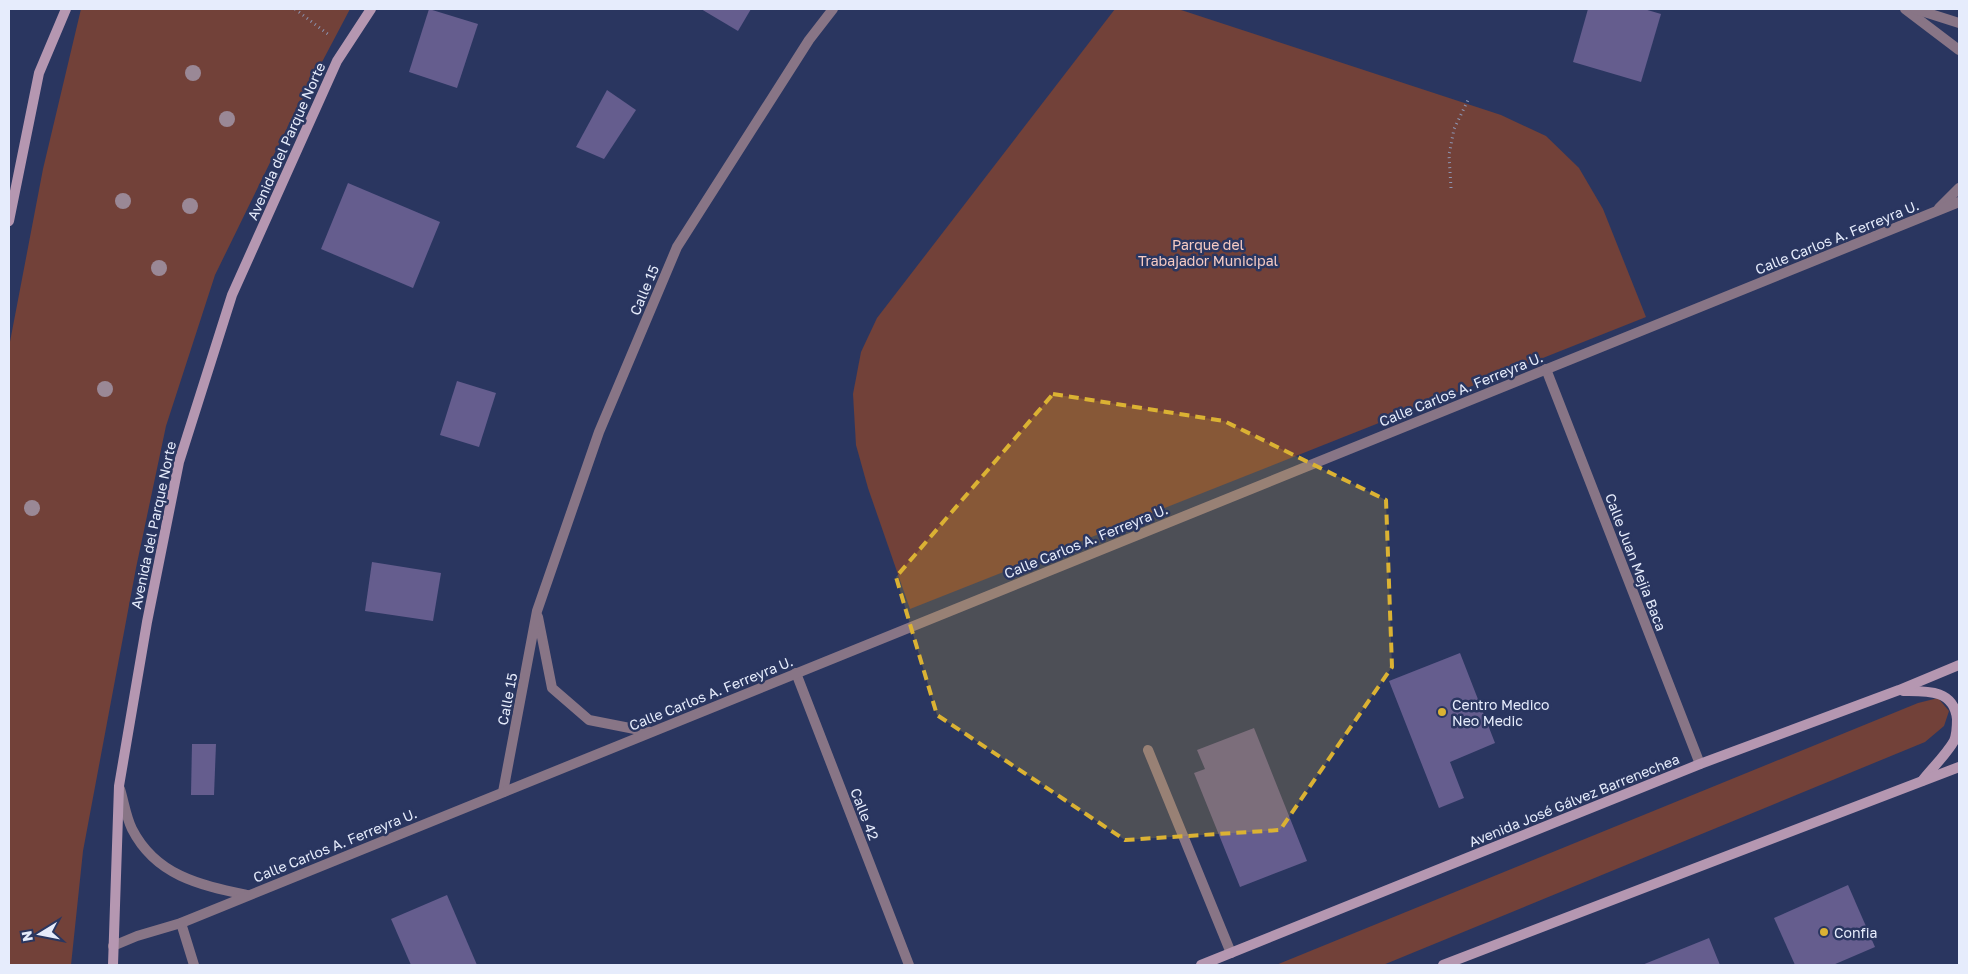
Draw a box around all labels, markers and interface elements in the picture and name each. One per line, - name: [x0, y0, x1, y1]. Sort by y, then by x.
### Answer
- street label: Avenida del Parque Norte: [244, 60, 328, 222]
- street label: Calle Carlos A. Ferreyra U.: [1753, 196, 1921, 278]
- park label: Parque del Trabajador Municipal: [1138, 236, 1278, 269]
- street label: Calle 15: [626, 262, 662, 318]
- street label: Calle Carlos A. Ferreyra U.: [1377, 348, 1545, 430]
- street label: Avenida del Parque Norte: [127, 440, 179, 610]
- street label: Calle Juan Mejia Baca: [1602, 491, 1670, 633]
- street label: Calle Carlos A. Ferreyra U.: [1002, 500, 1170, 582]
- street label: Calle Carlos A. Ferreyra U.: [627, 652, 795, 734]
- street label: Calle 15: [494, 671, 520, 727]
- place label: Centro Medico Neo Medic: [1452, 696, 1549, 729]
- marker: Centro Medico Neo Medic: [1436, 706, 1448, 718]
- street label: Avenida José Gálvez Barrenechea: [1466, 750, 1682, 850]
- street label: Calle 42: [847, 785, 883, 843]
- street label: Calle Carlos A. Ferreyra U.: [251, 804, 419, 886]
- north arrow: [15, 909, 65, 959]
- place label: Confia: [1834, 924, 1877, 941]
- marker: Confia: [1818, 926, 1830, 938]
- text: N: [17, 930, 36, 943]

